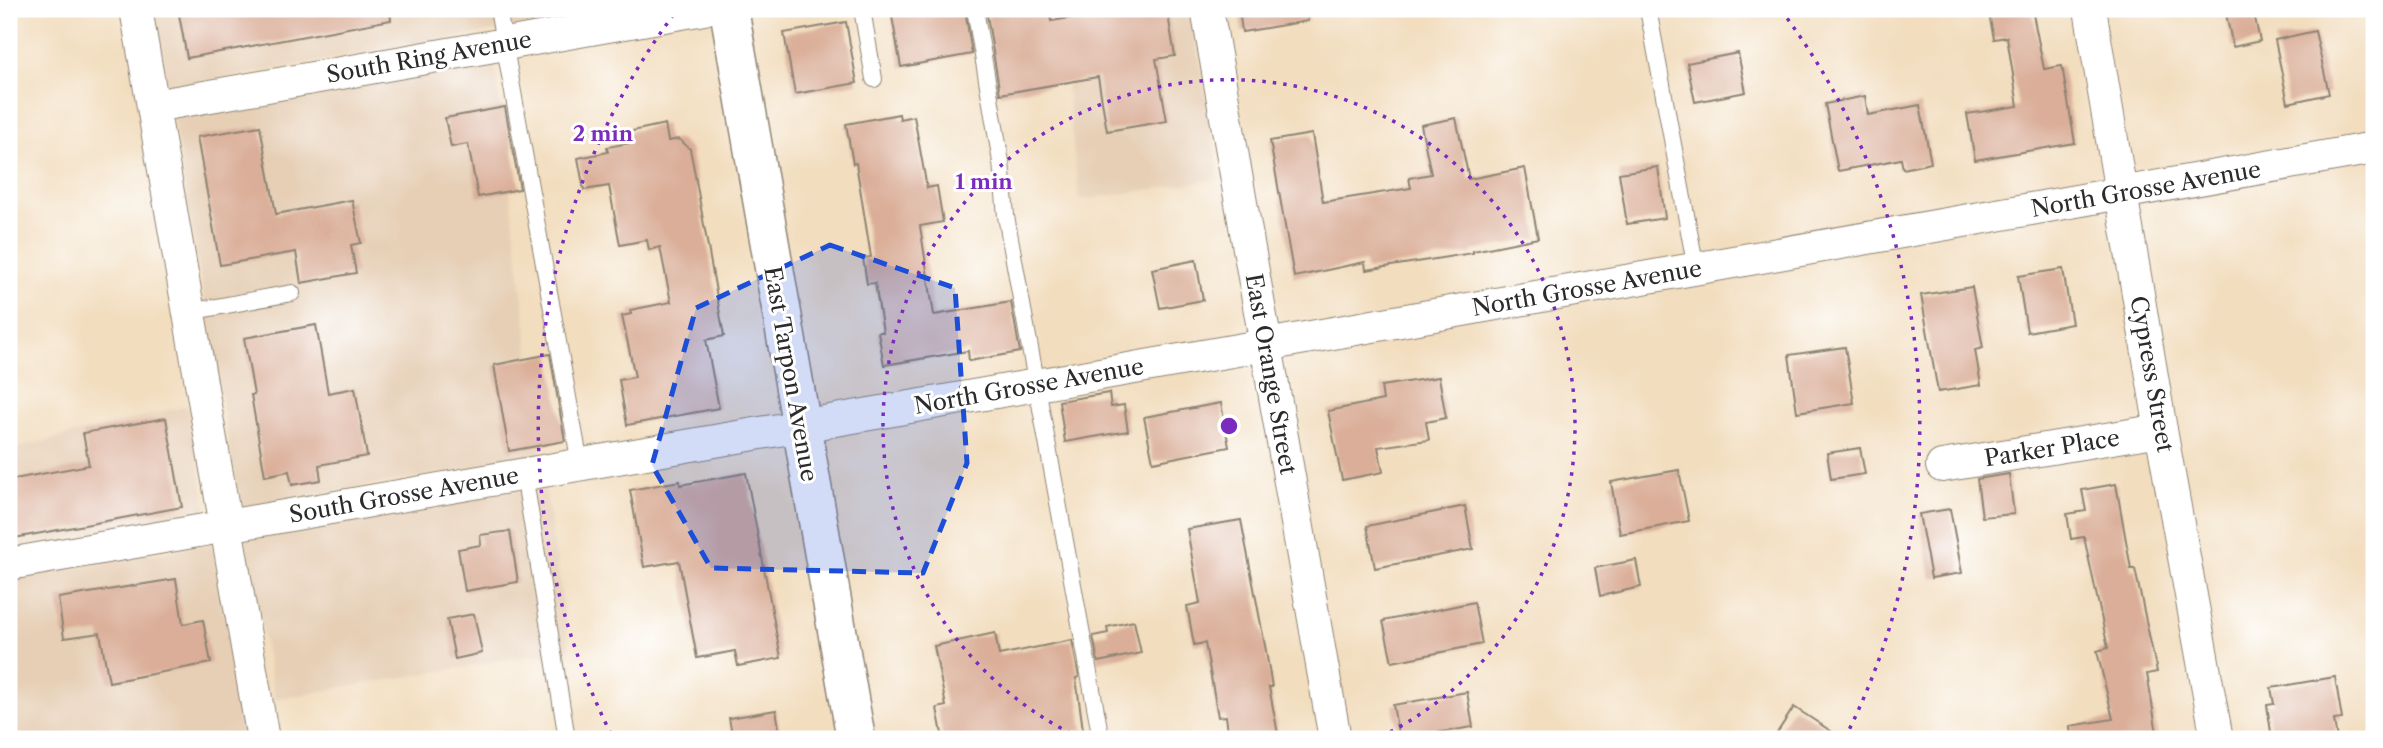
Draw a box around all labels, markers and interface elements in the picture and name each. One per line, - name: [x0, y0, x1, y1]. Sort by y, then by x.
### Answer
- street label: South Ring Avenue: [324, 25, 534, 89]
- text: 2 min: [573, 121, 634, 146]
- street label: North Grosse Avenue: [2029, 155, 2263, 223]
- text: 1 min: [955, 169, 1013, 194]
- street label: North Grosse Avenue: [1470, 254, 1704, 322]
- street label: East Tarpon Avenue: [758, 264, 824, 484]
- street label: East Orange Street: [1240, 271, 1302, 477]
- street label: Cypress Street: [2124, 294, 2180, 454]
- street label: North Grosse Avenue: [912, 352, 1146, 420]
- centre of rings: [1217, 414, 1241, 438]
- street label: Parker Place: [1982, 424, 2122, 472]
- street label: South Grosse Avenue: [287, 461, 521, 529]

